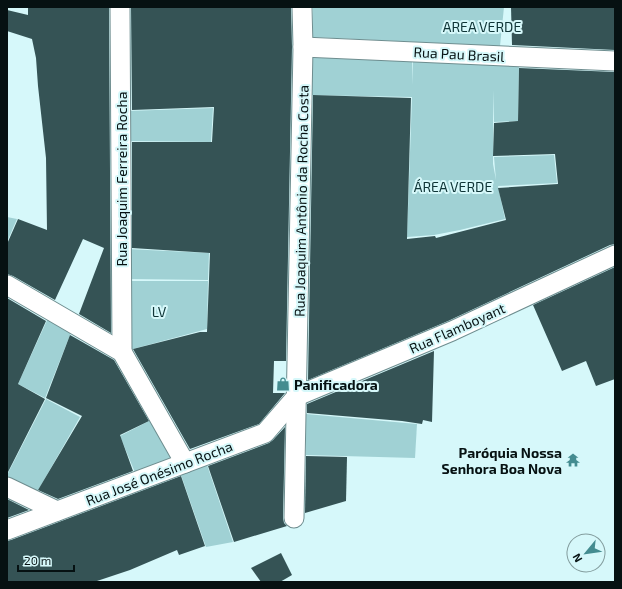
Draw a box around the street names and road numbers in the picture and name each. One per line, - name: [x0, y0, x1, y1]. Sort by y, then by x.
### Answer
- street label: Rua Pau Brasil: [413, 43, 506, 65]
- street label: Rua Joaquim Antônio da Rocha Costa: [290, 85, 312, 317]
- street label: Rua Joaquim Ferreira Rocha: [113, 92, 130, 266]
- street label: Rua Flamboyant: [406, 299, 508, 357]
- street label: Rua José Onésimo Rocha: [83, 437, 235, 509]

